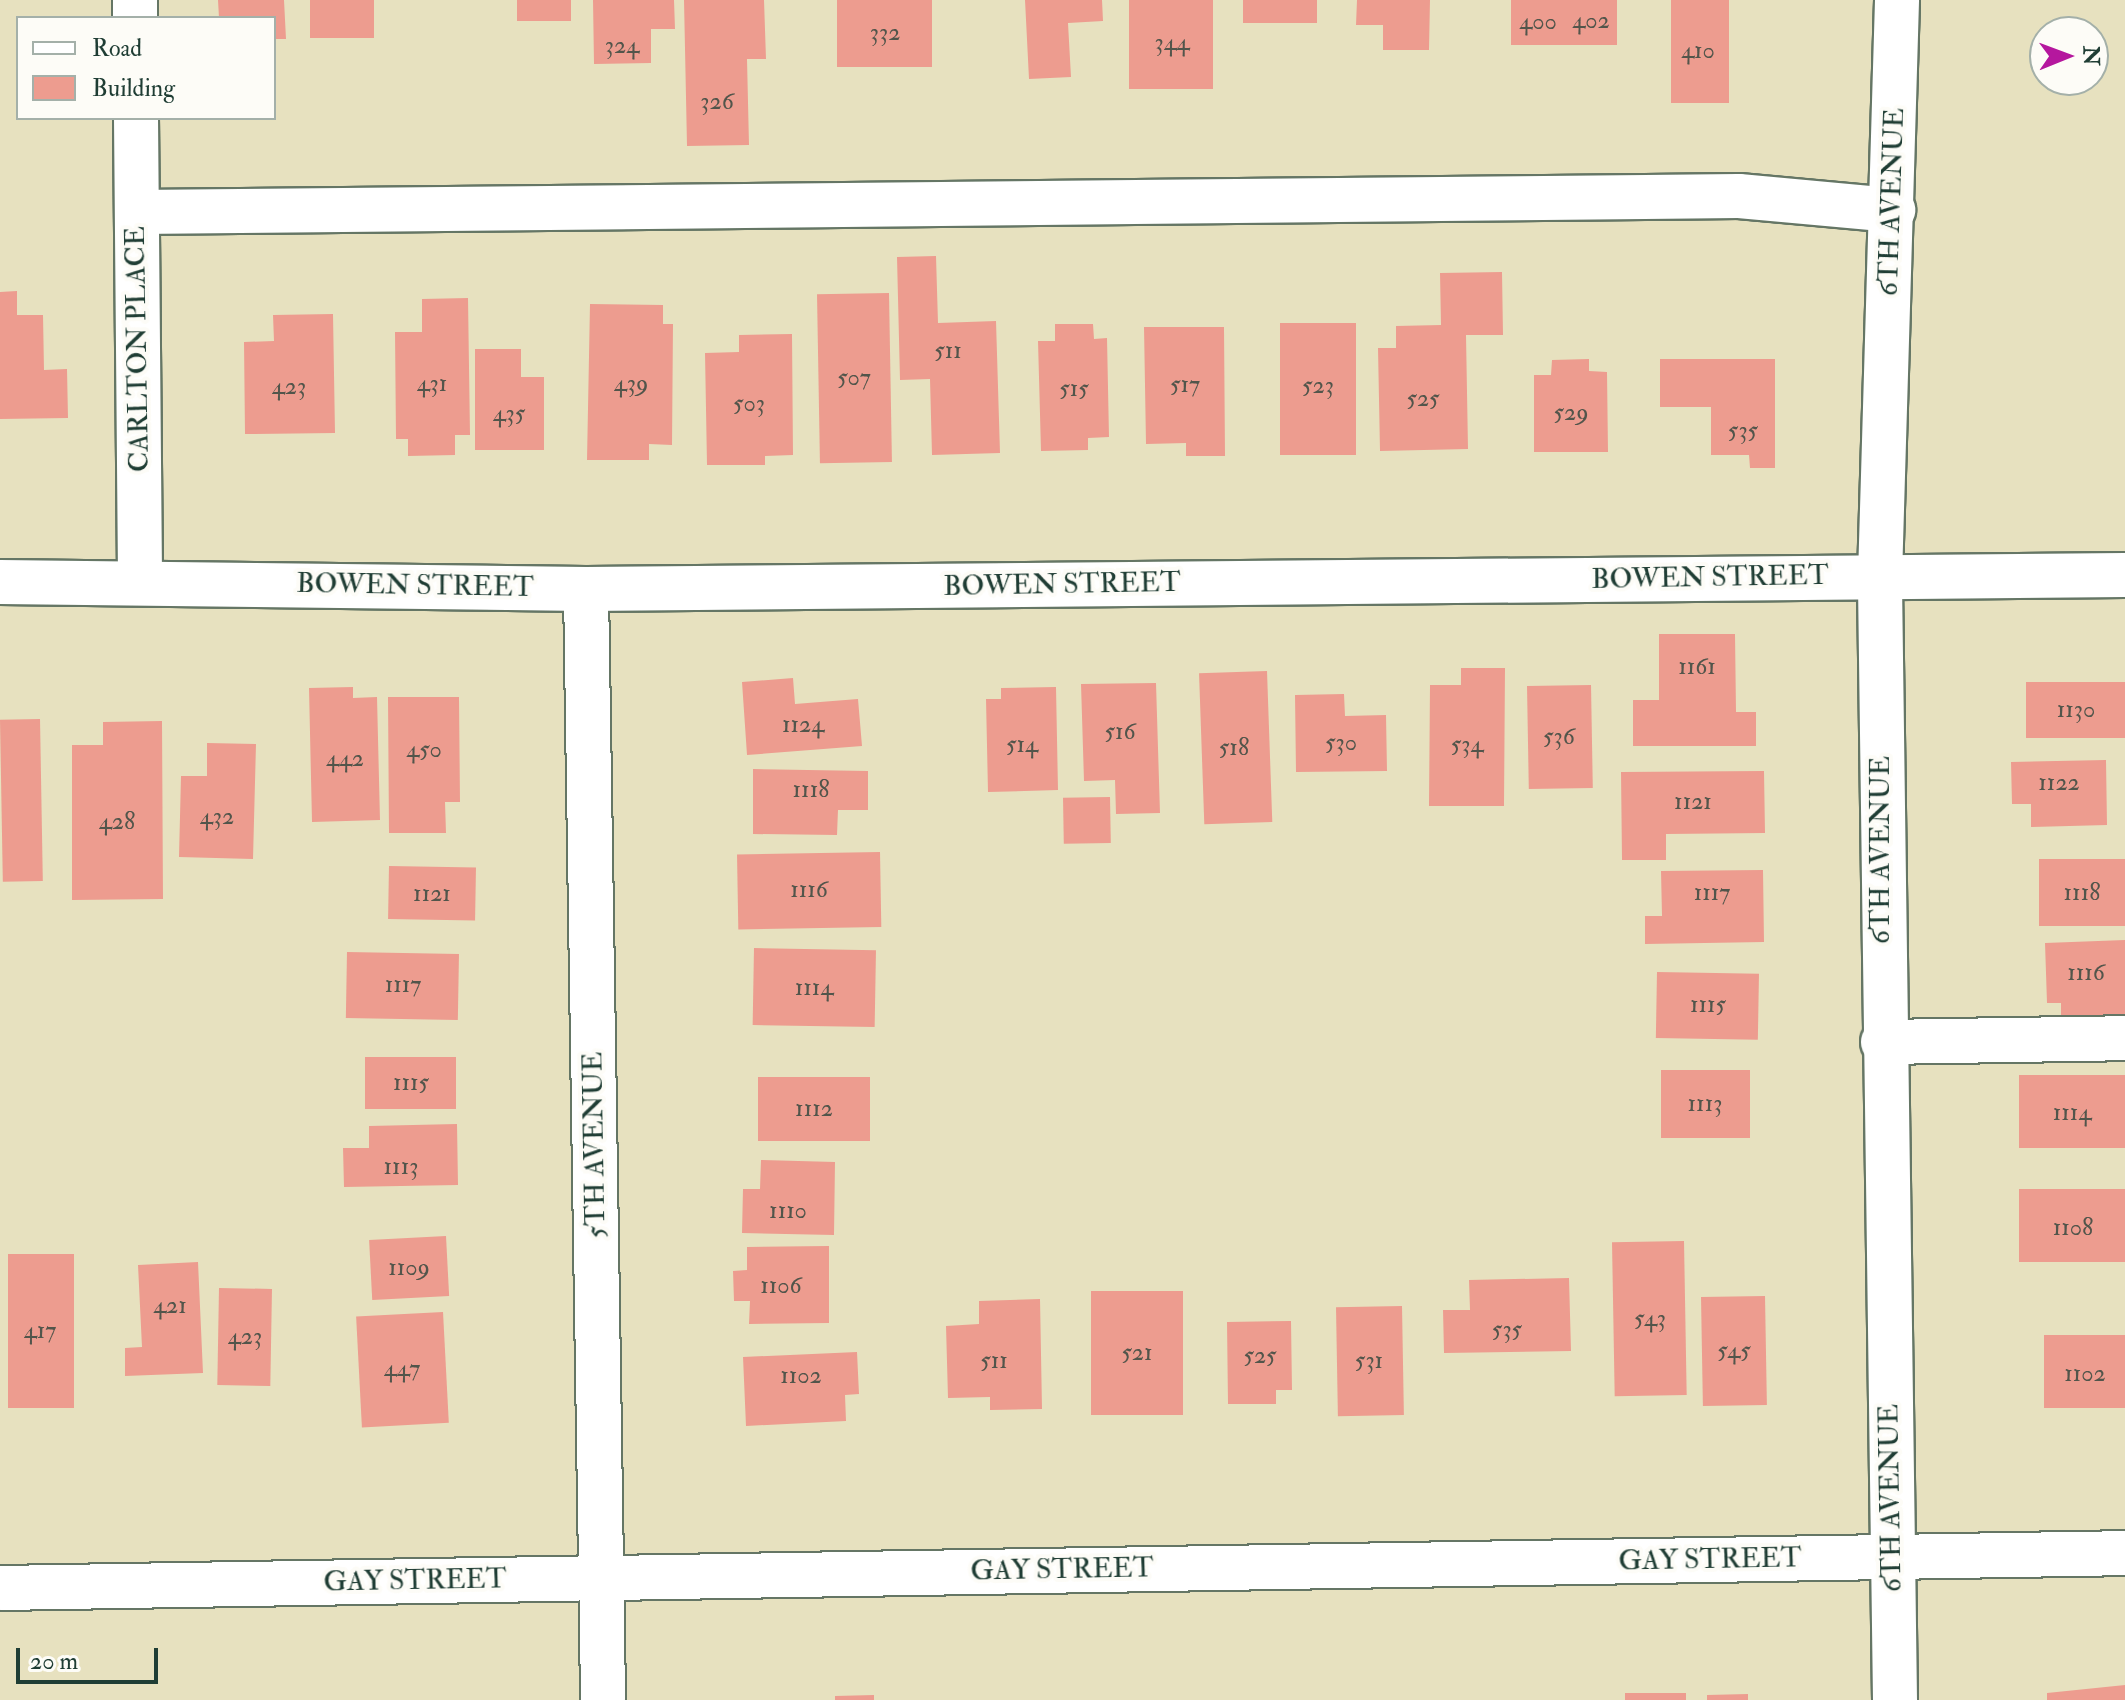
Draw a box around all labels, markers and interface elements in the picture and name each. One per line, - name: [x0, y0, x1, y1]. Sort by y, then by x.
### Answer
- house number: 402: [1572, 7, 1610, 35]
- house number: 400: [1519, 8, 1557, 36]
- legend: [16, 16, 276, 120]
- north arrow: [2029, 16, 2109, 96]
- house number: 332: [870, 19, 900, 47]
- house number: 344: [1154, 29, 1190, 57]
- house number: 324: [605, 32, 639, 60]
- text: Road: [92, 33, 142, 64]
- house number: 410: [1681, 37, 1715, 65]
- text: N: [2077, 46, 2105, 66]
- text: Building: [92, 73, 175, 104]
- house number: 326: [700, 88, 734, 116]
- street label: 6TH AVENUE: [1872, 107, 1912, 297]
- street label: CARLTON PLACE: [119, 226, 157, 472]
- house number: 511: [934, 337, 962, 365]
- house number: 507: [837, 364, 871, 392]
- house number: 431: [417, 370, 447, 398]
- house number: 439: [614, 370, 648, 398]
- house number: 517: [1170, 371, 1200, 399]
- house number: 523: [1302, 372, 1334, 400]
- house number: 423: [272, 373, 306, 401]
- house number: 515: [1059, 375, 1089, 403]
- house number: 525: [1406, 385, 1440, 413]
- house number: 503: [733, 390, 765, 418]
- house number: 529: [1554, 399, 1588, 427]
- house number: 435: [493, 400, 525, 428]
- house number: 535: [1728, 417, 1758, 445]
- street label: BOWEN STREET: [1591, 559, 1829, 597]
- street label: BOWEN STREET: [943, 566, 1181, 604]
- street label: BOWEN STREET: [296, 567, 534, 605]
- house number: 1161: [1678, 653, 1716, 681]
- house number: 1130: [2057, 696, 2095, 724]
- house number: 1124: [782, 711, 824, 739]
- house number: 516: [1104, 718, 1136, 746]
- house number: 536: [1543, 723, 1575, 751]
- house number: 530: [1325, 729, 1357, 757]
- house number: 514: [1006, 731, 1038, 759]
- house number: 534: [1451, 731, 1483, 759]
- house number: 518: [1219, 734, 1249, 762]
- house number: 450: [406, 736, 442, 764]
- house number: 442: [326, 745, 364, 773]
- street label: 6TH AVENUE: [1864, 756, 1898, 944]
- house number: 1122: [2038, 769, 2080, 797]
- house number: 1118: [793, 776, 829, 804]
- house number: 1121: [1674, 788, 1712, 816]
- house number: 432: [200, 803, 234, 831]
- house number: 428: [99, 808, 135, 836]
- house number: 1116: [790, 876, 828, 904]
- house number: 1117: [1694, 879, 1730, 907]
- house number: 1118: [2064, 879, 2100, 907]
- house number: 1121: [413, 880, 451, 908]
- house number: 1116: [2067, 959, 2105, 987]
- house number: 1117: [385, 971, 421, 999]
- house number: 1114: [795, 974, 833, 1002]
- house number: 1115: [1690, 991, 1726, 1019]
- street label: 5TH AVENUE: [577, 1051, 613, 1239]
- house number: 1115: [393, 1069, 429, 1097]
- house number: 1113: [1688, 1090, 1722, 1118]
- house number: 1112: [795, 1095, 833, 1123]
- house number: 1114: [2053, 1099, 2091, 1127]
- house number: 1113: [384, 1153, 418, 1181]
- house number: 1110: [769, 1197, 807, 1225]
- house number: 1108: [2053, 1214, 2093, 1242]
- house number: 1109: [388, 1254, 430, 1282]
- house number: 1106: [760, 1272, 802, 1300]
- house number: 421: [153, 1292, 187, 1320]
- house number: 543: [1634, 1305, 1666, 1333]
- house number: 535: [1492, 1316, 1522, 1344]
- house number: 417: [24, 1317, 56, 1345]
- house number: 423: [228, 1323, 262, 1351]
- house number: 545: [1717, 1337, 1751, 1365]
- house number: 521: [1121, 1339, 1153, 1367]
- house number: 525: [1243, 1342, 1277, 1370]
- house number: 511: [980, 1347, 1008, 1375]
- house number: 531: [1355, 1347, 1383, 1375]
- house number: 447: [384, 1355, 420, 1383]
- house number: 1102: [2064, 1360, 2106, 1388]
- house number: 1102: [780, 1362, 822, 1390]
- street label: 6TH AVENUE: [1873, 1404, 1909, 1592]
- street label: GAY STREET: [1618, 1542, 1802, 1578]
- street label: GAY STREET: [970, 1552, 1154, 1588]
- street label: GAY STREET: [323, 1563, 507, 1599]
- scale bar: [20, 1632, 162, 1682]
- text: 20 m: [30, 1646, 78, 1677]

